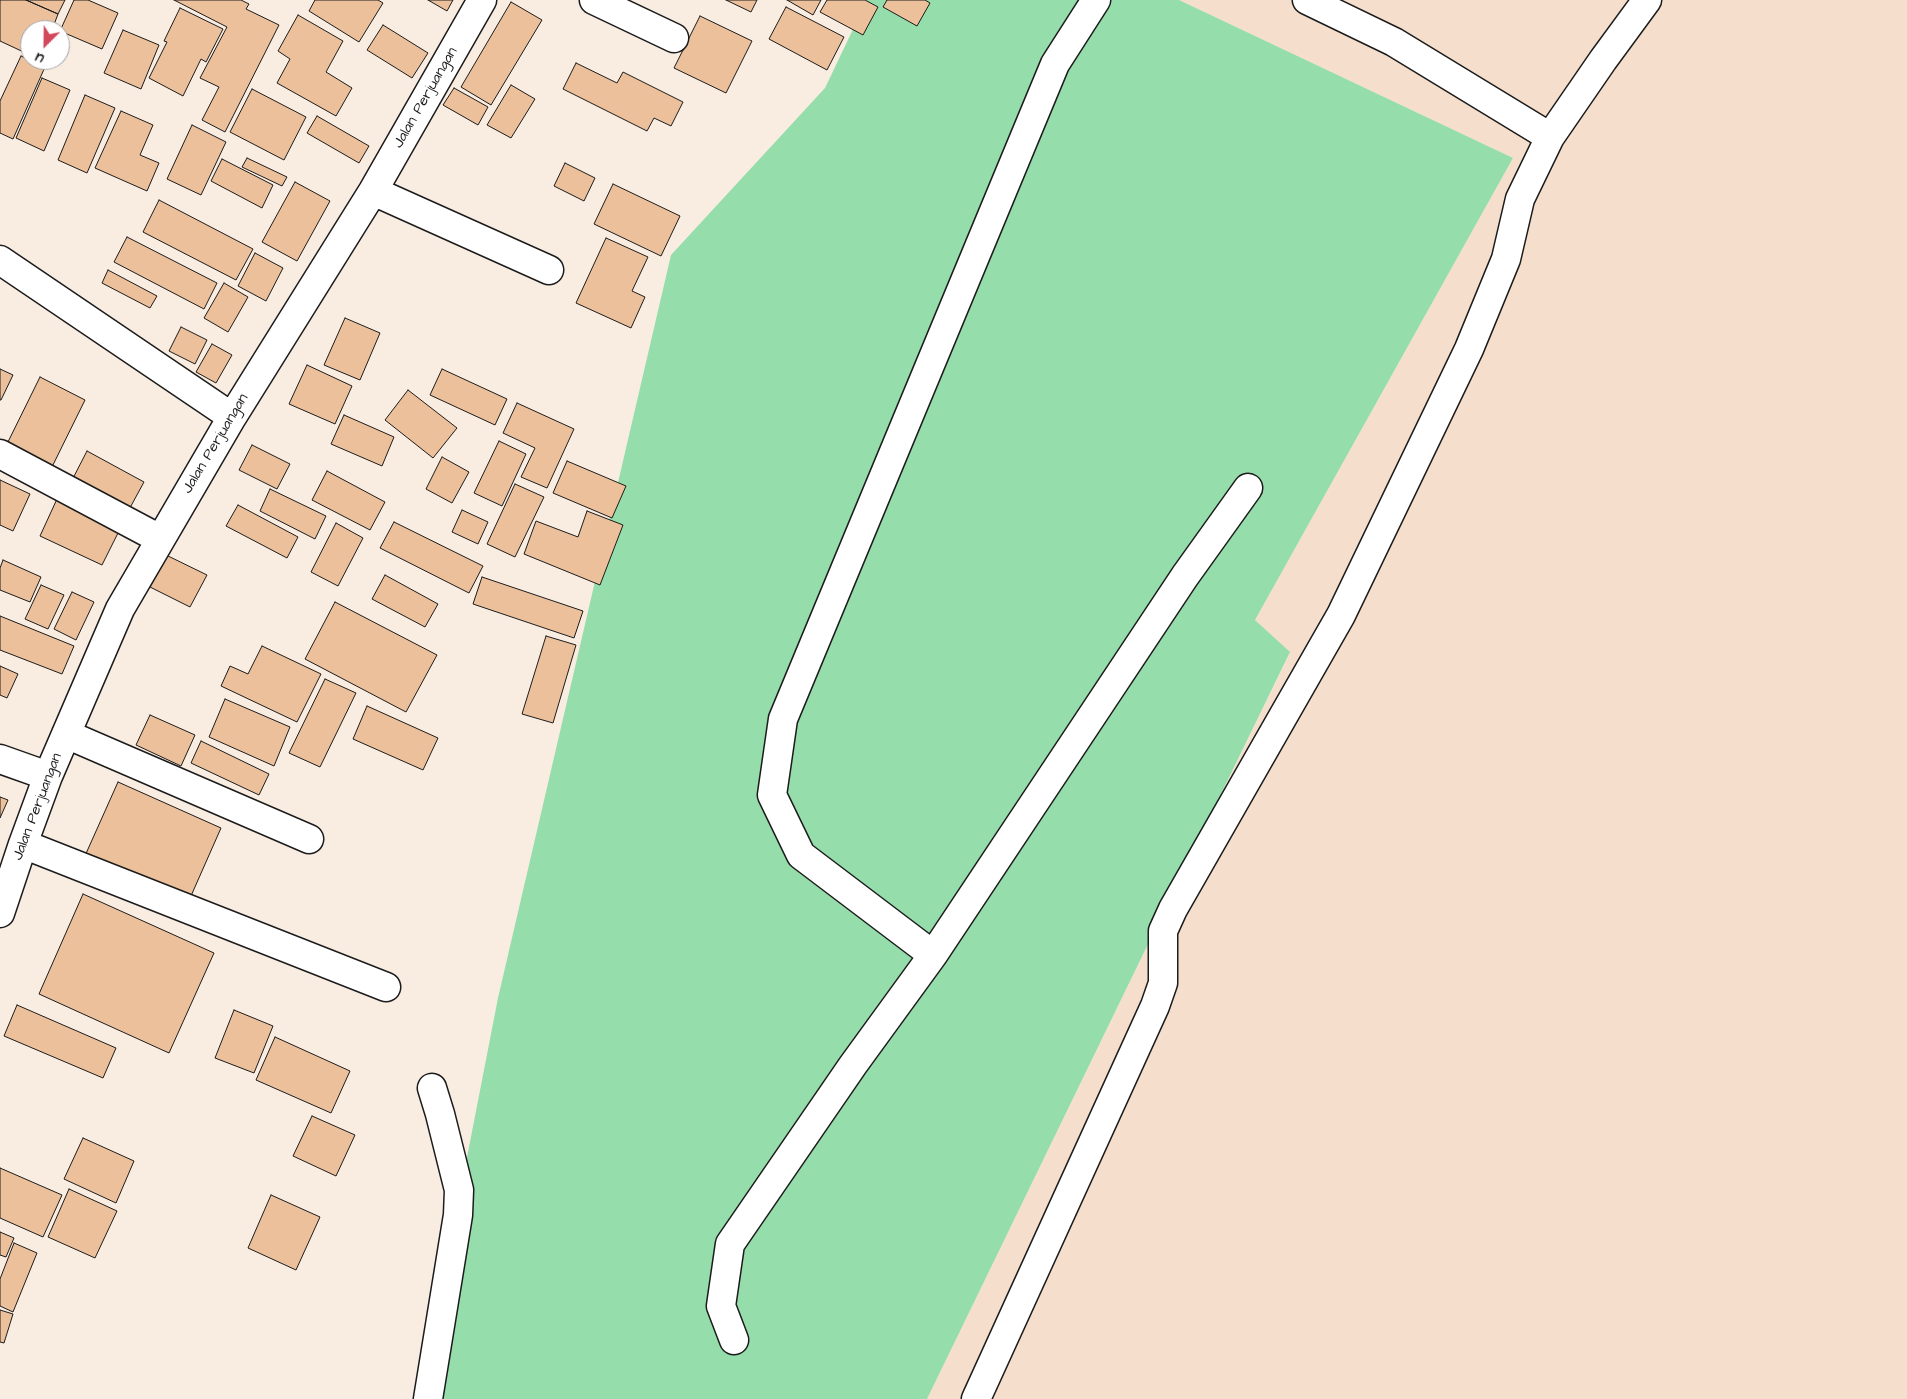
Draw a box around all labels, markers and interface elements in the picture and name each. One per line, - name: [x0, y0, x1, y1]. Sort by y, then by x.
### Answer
- north arrow: [20, 20, 70, 70]
- street label: Jalan Perjuangan: [390, 44, 462, 152]
- text: U: [32, 47, 47, 69]
- street label: Jalan Perjuangan: [179, 391, 253, 497]
- street label: Jalan Perjuangan: [9, 751, 67, 863]

